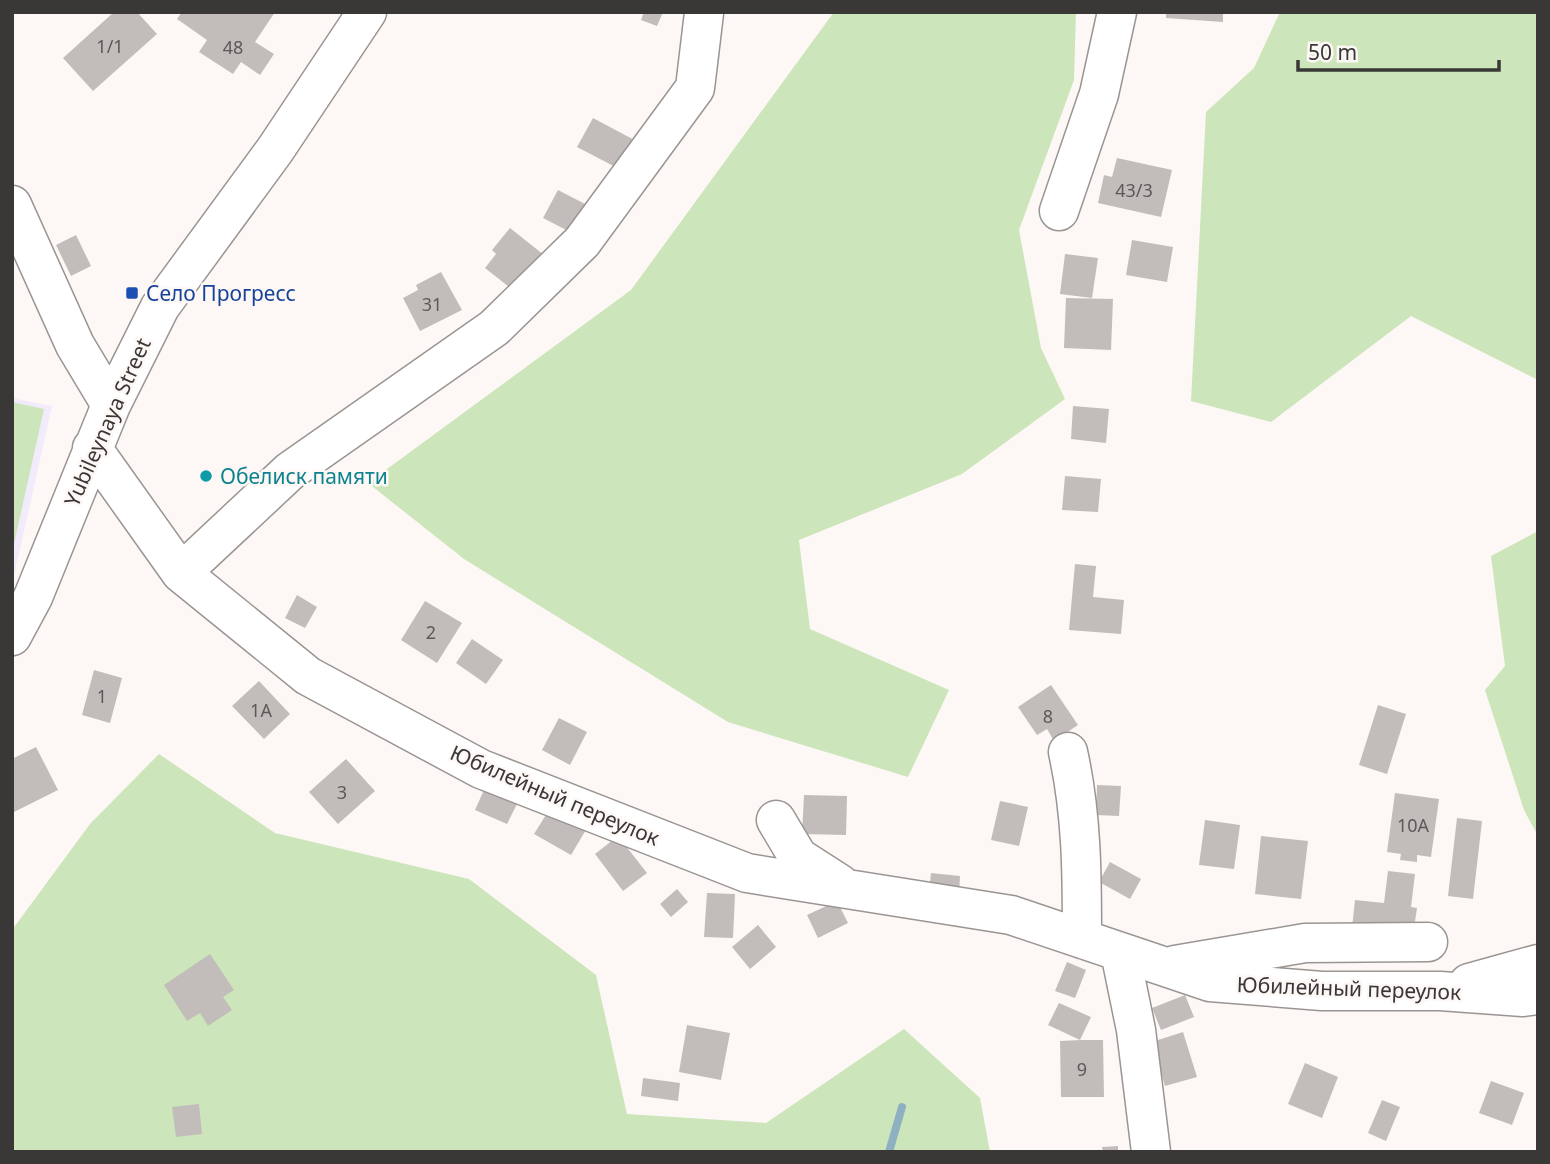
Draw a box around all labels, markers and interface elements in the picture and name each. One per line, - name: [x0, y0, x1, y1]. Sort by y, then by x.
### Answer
- scale bar: [1298, 28, 1499, 72]
- house number: 1/1: [96, 34, 124, 58]
- house number: 48: [223, 35, 243, 59]
- text: 50 m: [1308, 38, 1357, 66]
- house number: 43/3: [1115, 178, 1153, 202]
- place label: Село Прогресс: [146, 279, 296, 307]
- marker: Село Прогресс: [124, 285, 140, 301]
- house number: 31: [422, 292, 442, 316]
- street label: Yubileynaya Street: [57, 333, 157, 511]
- place label: Обелиск памяти: [220, 462, 388, 490]
- marker: Обелиск памяти: [198, 468, 214, 484]
- house number: 2: [426, 620, 436, 644]
- house number: 1: [97, 684, 107, 708]
- house number: 1А: [250, 698, 272, 722]
- house number: 8: [1043, 704, 1053, 728]
- street label: Юбилейный переулок: [446, 738, 664, 852]
- house number: 3: [337, 780, 347, 804]
- house number: 10А: [1397, 813, 1430, 837]
- street label: Юбилейный переулок: [1236, 970, 1462, 1006]
- house number: 9: [1077, 1057, 1087, 1081]

